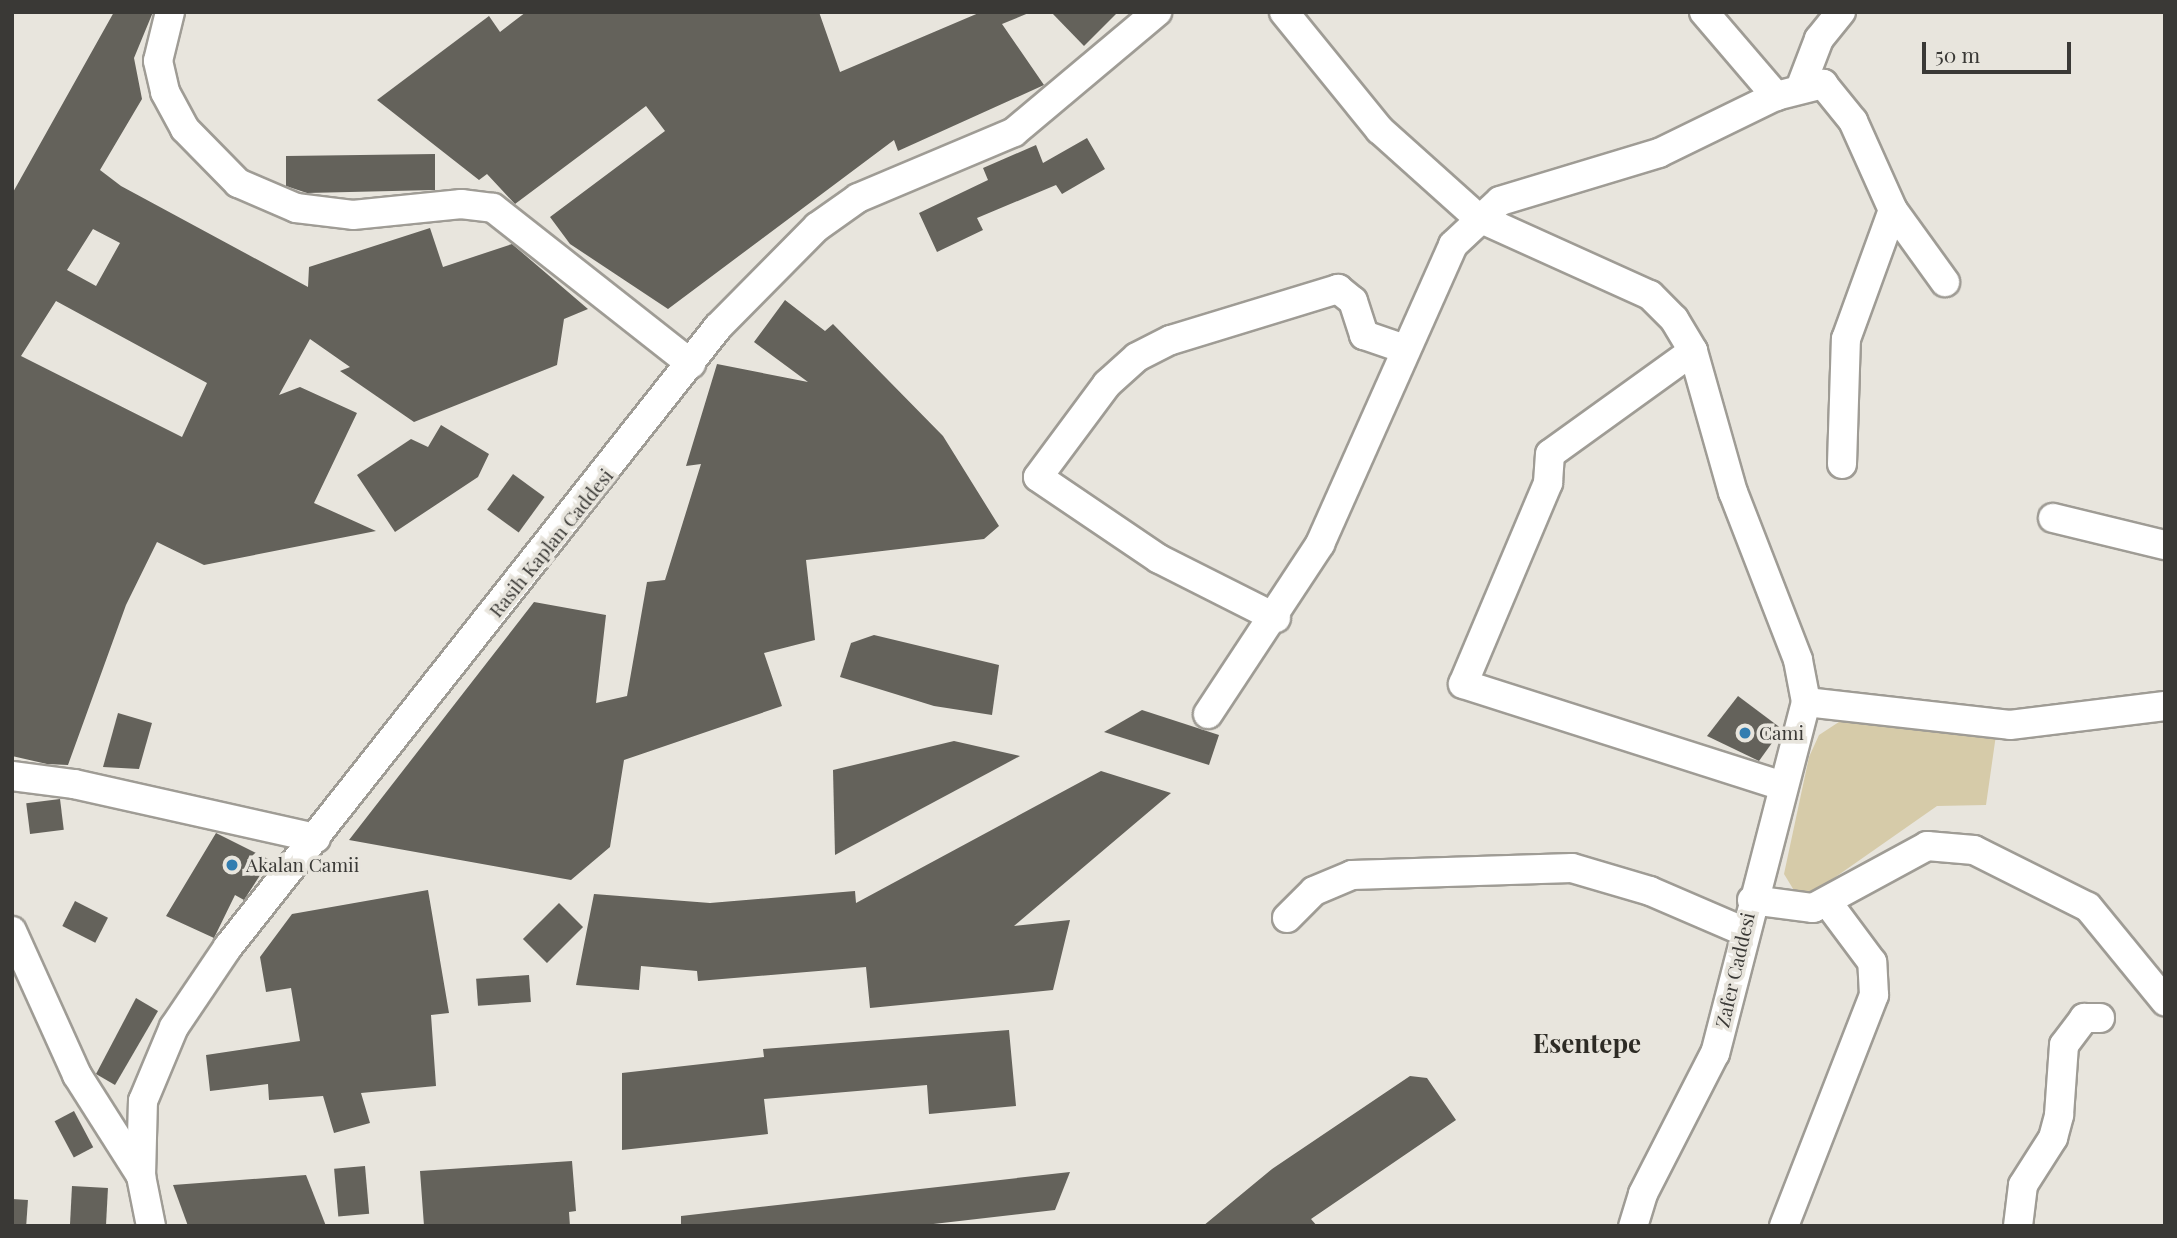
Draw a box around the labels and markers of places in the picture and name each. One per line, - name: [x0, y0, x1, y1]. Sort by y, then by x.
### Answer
- place label: Cami: [1759, 722, 1804, 744]
- marker: Cami: [1737, 725, 1753, 741]
- place label: Akalan Camii: [246, 854, 359, 876]
- marker: Akalan Camii: [224, 857, 240, 873]

